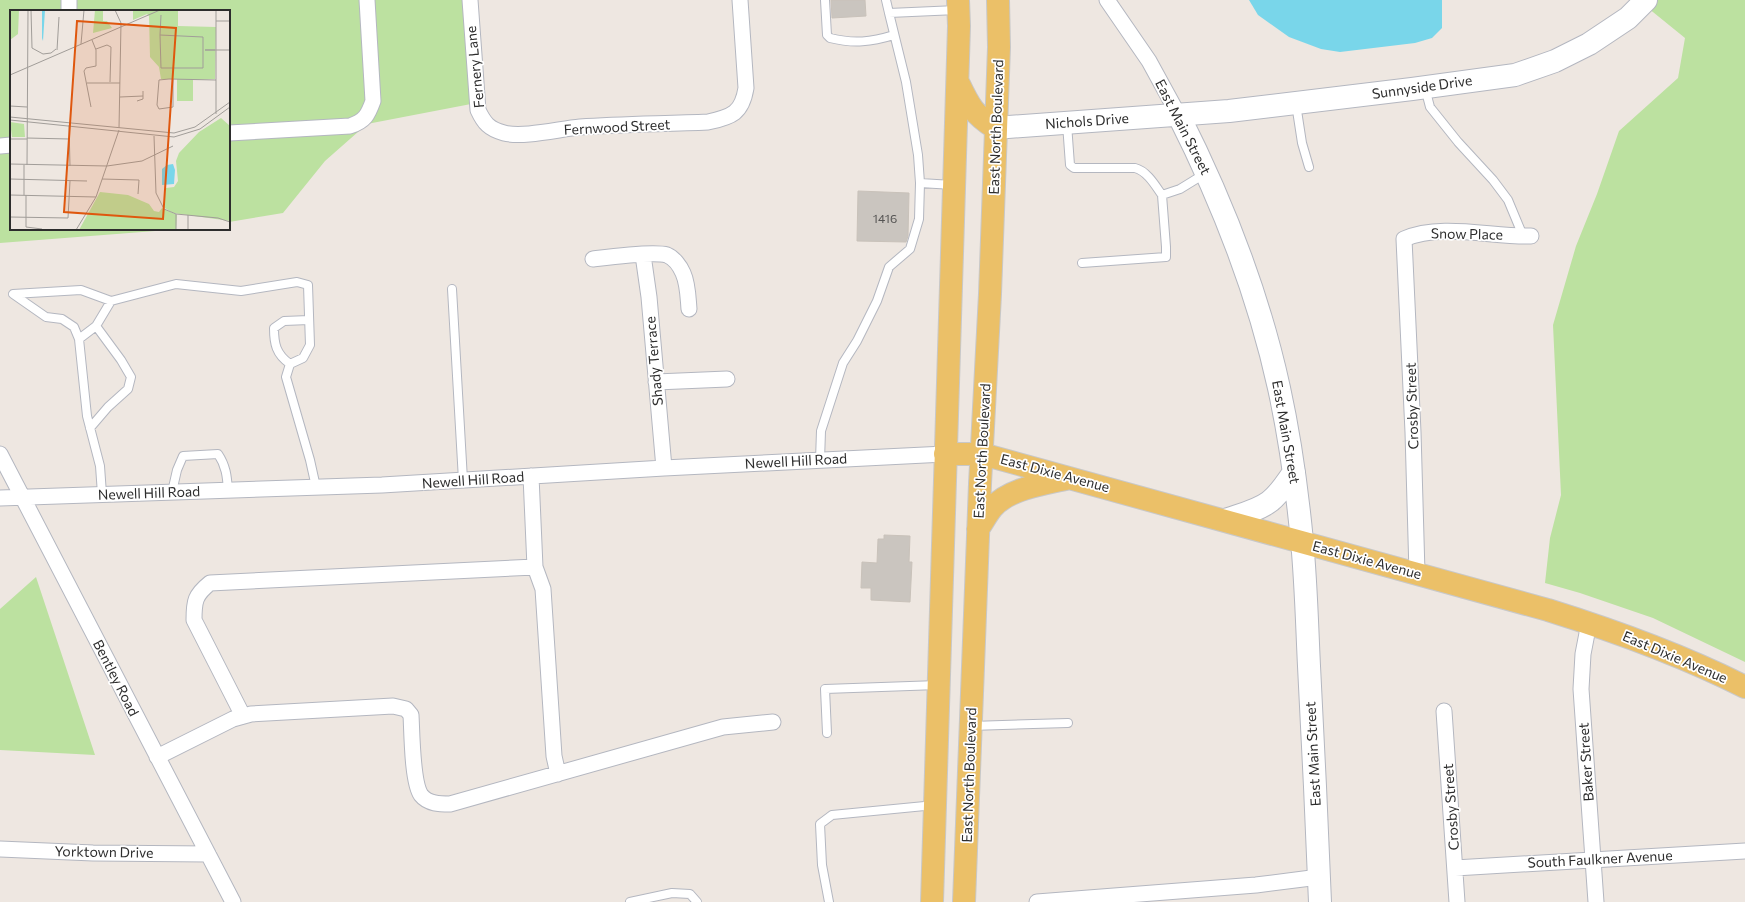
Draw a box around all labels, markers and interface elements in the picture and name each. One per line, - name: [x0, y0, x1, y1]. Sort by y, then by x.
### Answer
- inset map: [10, 10, 230, 230]
- street label: Fernery Lane: [462, 25, 487, 109]
- street label: East North Boulevard: [985, 59, 1006, 195]
- street label: Sunnyside Drive: [1371, 71, 1473, 102]
- street label: East Main Street: [1152, 76, 1215, 178]
- street label: Nichols Drive: [1045, 109, 1129, 132]
- street label: Fernwood Street: [563, 115, 671, 138]
- house number: 1416: [873, 211, 897, 225]
- street label: Snow Place: [1431, 224, 1503, 243]
- street label: Shady Terrace: [641, 316, 666, 406]
- street label: Crosby Street: [1401, 362, 1422, 450]
- street label: East Main Street: [1269, 379, 1304, 485]
- street label: East North Boulevard: [969, 383, 994, 519]
- street label: Newell Hill Road: [744, 449, 848, 472]
- street label: East Dixie Avenue: [999, 450, 1111, 495]
- street label: Newell Hill Road: [421, 467, 525, 492]
- street label: Newell Hill Road: [97, 482, 200, 503]
- street label: East Dixie Avenue: [1311, 537, 1423, 582]
- street label: East Dixie Avenue: [1620, 627, 1730, 686]
- street label: Bentley Road: [90, 637, 143, 719]
- street label: East Main Street: [1301, 701, 1324, 807]
- street label: East North Boulevard: [958, 707, 979, 843]
- street label: Baker Street: [1574, 722, 1597, 802]
- street label: Crosby Street: [1439, 763, 1462, 851]
- street label: Yorktown Drive: [54, 842, 154, 861]
- street label: South Faulkner Avenue: [1527, 846, 1673, 871]

